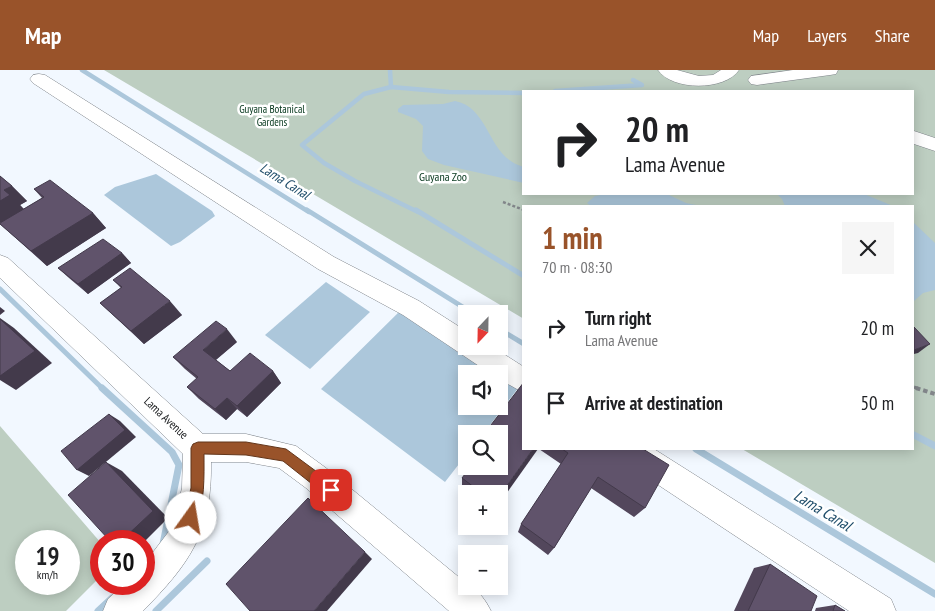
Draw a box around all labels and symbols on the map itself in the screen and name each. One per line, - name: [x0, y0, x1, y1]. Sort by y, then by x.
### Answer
- park label: Guyana Botanical Gardens: [239, 102, 305, 129]
- water label: Lama Canal: [257, 159, 315, 204]
- park label: Guyana Zoo: [419, 169, 467, 184]
- north arrow: [458, 305, 508, 355]
- street label: Lama Avenue: [141, 393, 192, 442]
- pin: [310, 469, 352, 511]
- water label: Lama Canal: [791, 485, 857, 536]
- position arrow: [164, 491, 216, 543]
- speed limit sign: 30: [90, 530, 155, 595]

